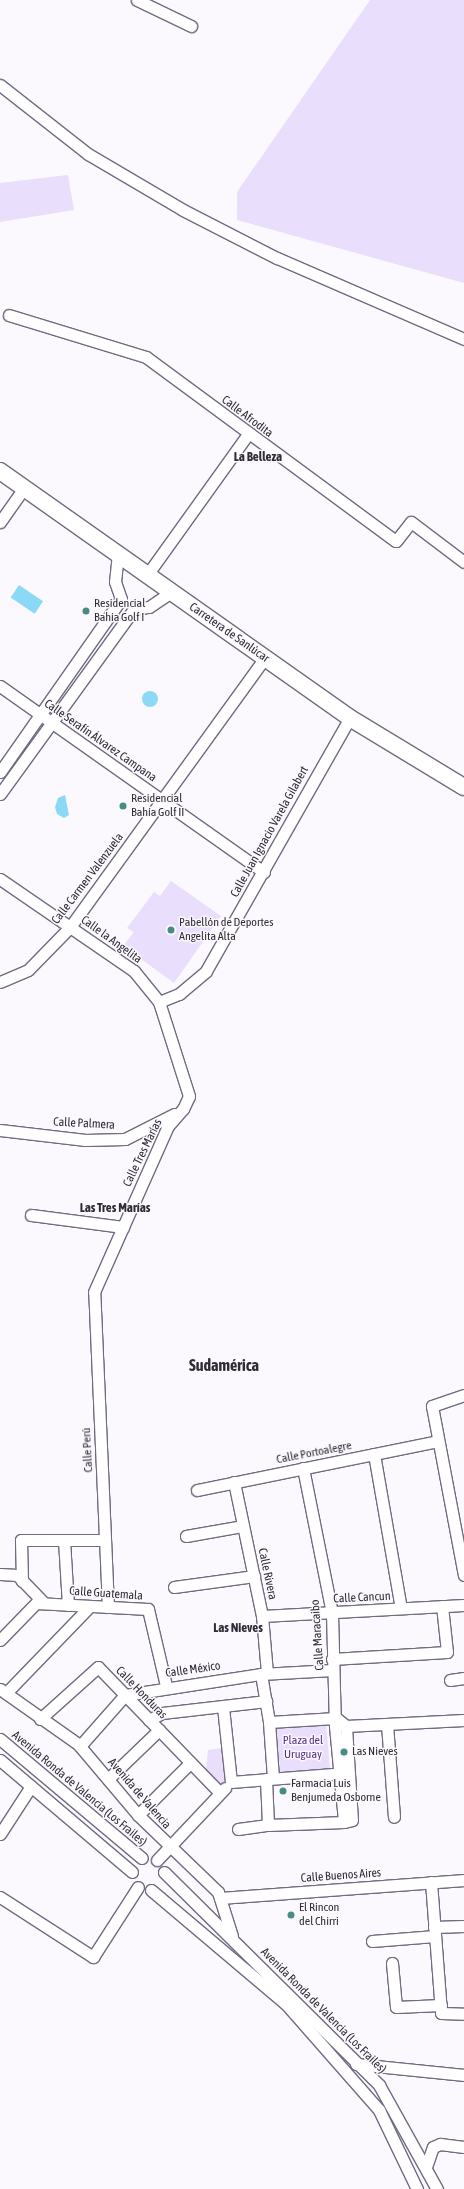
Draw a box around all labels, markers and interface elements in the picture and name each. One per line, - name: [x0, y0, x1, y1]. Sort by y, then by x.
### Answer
- street label: Calle Afrodita: [219, 393, 275, 441]
- district label: La Belleza: [234, 449, 282, 465]
- place label: Residencial Bahía Golf I: [94, 597, 145, 625]
- street label: Carretera de Sanlúcar: [186, 600, 272, 666]
- marker: Residencial Bahía Golf I: [81, 606, 91, 616]
- street label: Calle Serafín Álvarez Campana: [41, 697, 159, 785]
- street label: Calle Juan Ignacio Varela Gilabert: [228, 764, 312, 900]
- place label: Residencial Bahía Golf II: [131, 792, 184, 820]
- marker: Residencial Bahía Golf II: [118, 801, 128, 811]
- street label: Calle Carmen Valenzuela: [49, 831, 127, 927]
- street label: Calle la Angelita: [78, 913, 144, 967]
- place label: Pabellón de Deportes Angelita Alta: [179, 916, 273, 944]
- marker: Pabellón de Deportes Angelita Alta: [166, 925, 176, 935]
- street label: Calle Palmera: [53, 1115, 115, 1133]
- street label: Calle Tres Marías: [120, 1117, 166, 1189]
- district label: Las Tres Marías: [80, 1200, 150, 1216]
- district label: Sudamérica: [189, 1355, 259, 1375]
- street label: Calle Perú: [80, 1427, 96, 1473]
- street label: Calle Portoalegre: [275, 1439, 353, 1467]
- street label: Calle Rivera: [255, 1547, 279, 1601]
- street label: Calle Guatemala: [69, 1584, 143, 1604]
- street label: Calle Cancun: [333, 1589, 391, 1607]
- street label: Calle Maracaibo: [308, 1599, 328, 1671]
- district label: Las Nieves: [213, 1620, 263, 1636]
- street label: Calle México: [165, 1659, 221, 1681]
- street label: Calle Honduras: [112, 1664, 170, 1722]
- street label: Avenida Ronda de Valencia (Los Frailes): [9, 1728, 149, 1850]
- park label: Plaza del Uruguay: [283, 1734, 323, 1762]
- place label: Las Nieves: [352, 1745, 398, 1759]
- marker: Las Nieves: [339, 1747, 349, 1757]
- street label: Avenida de Valencia: [104, 1756, 174, 1832]
- place label: Farmacia Luis Benjumeda Osborne: [291, 1777, 381, 1805]
- marker: Farmacia Luis Benjumeda Osborne: [278, 1786, 288, 1796]
- street label: Calle Buenos Aires: [300, 1866, 382, 1886]
- place label: El Rincon del Chirri: [299, 1901, 339, 1929]
- marker: El Rincon del Chirri: [286, 1910, 296, 1920]
- street label: Avenida Ronda de Valencia (Los Frailes): [257, 1945, 389, 2077]

